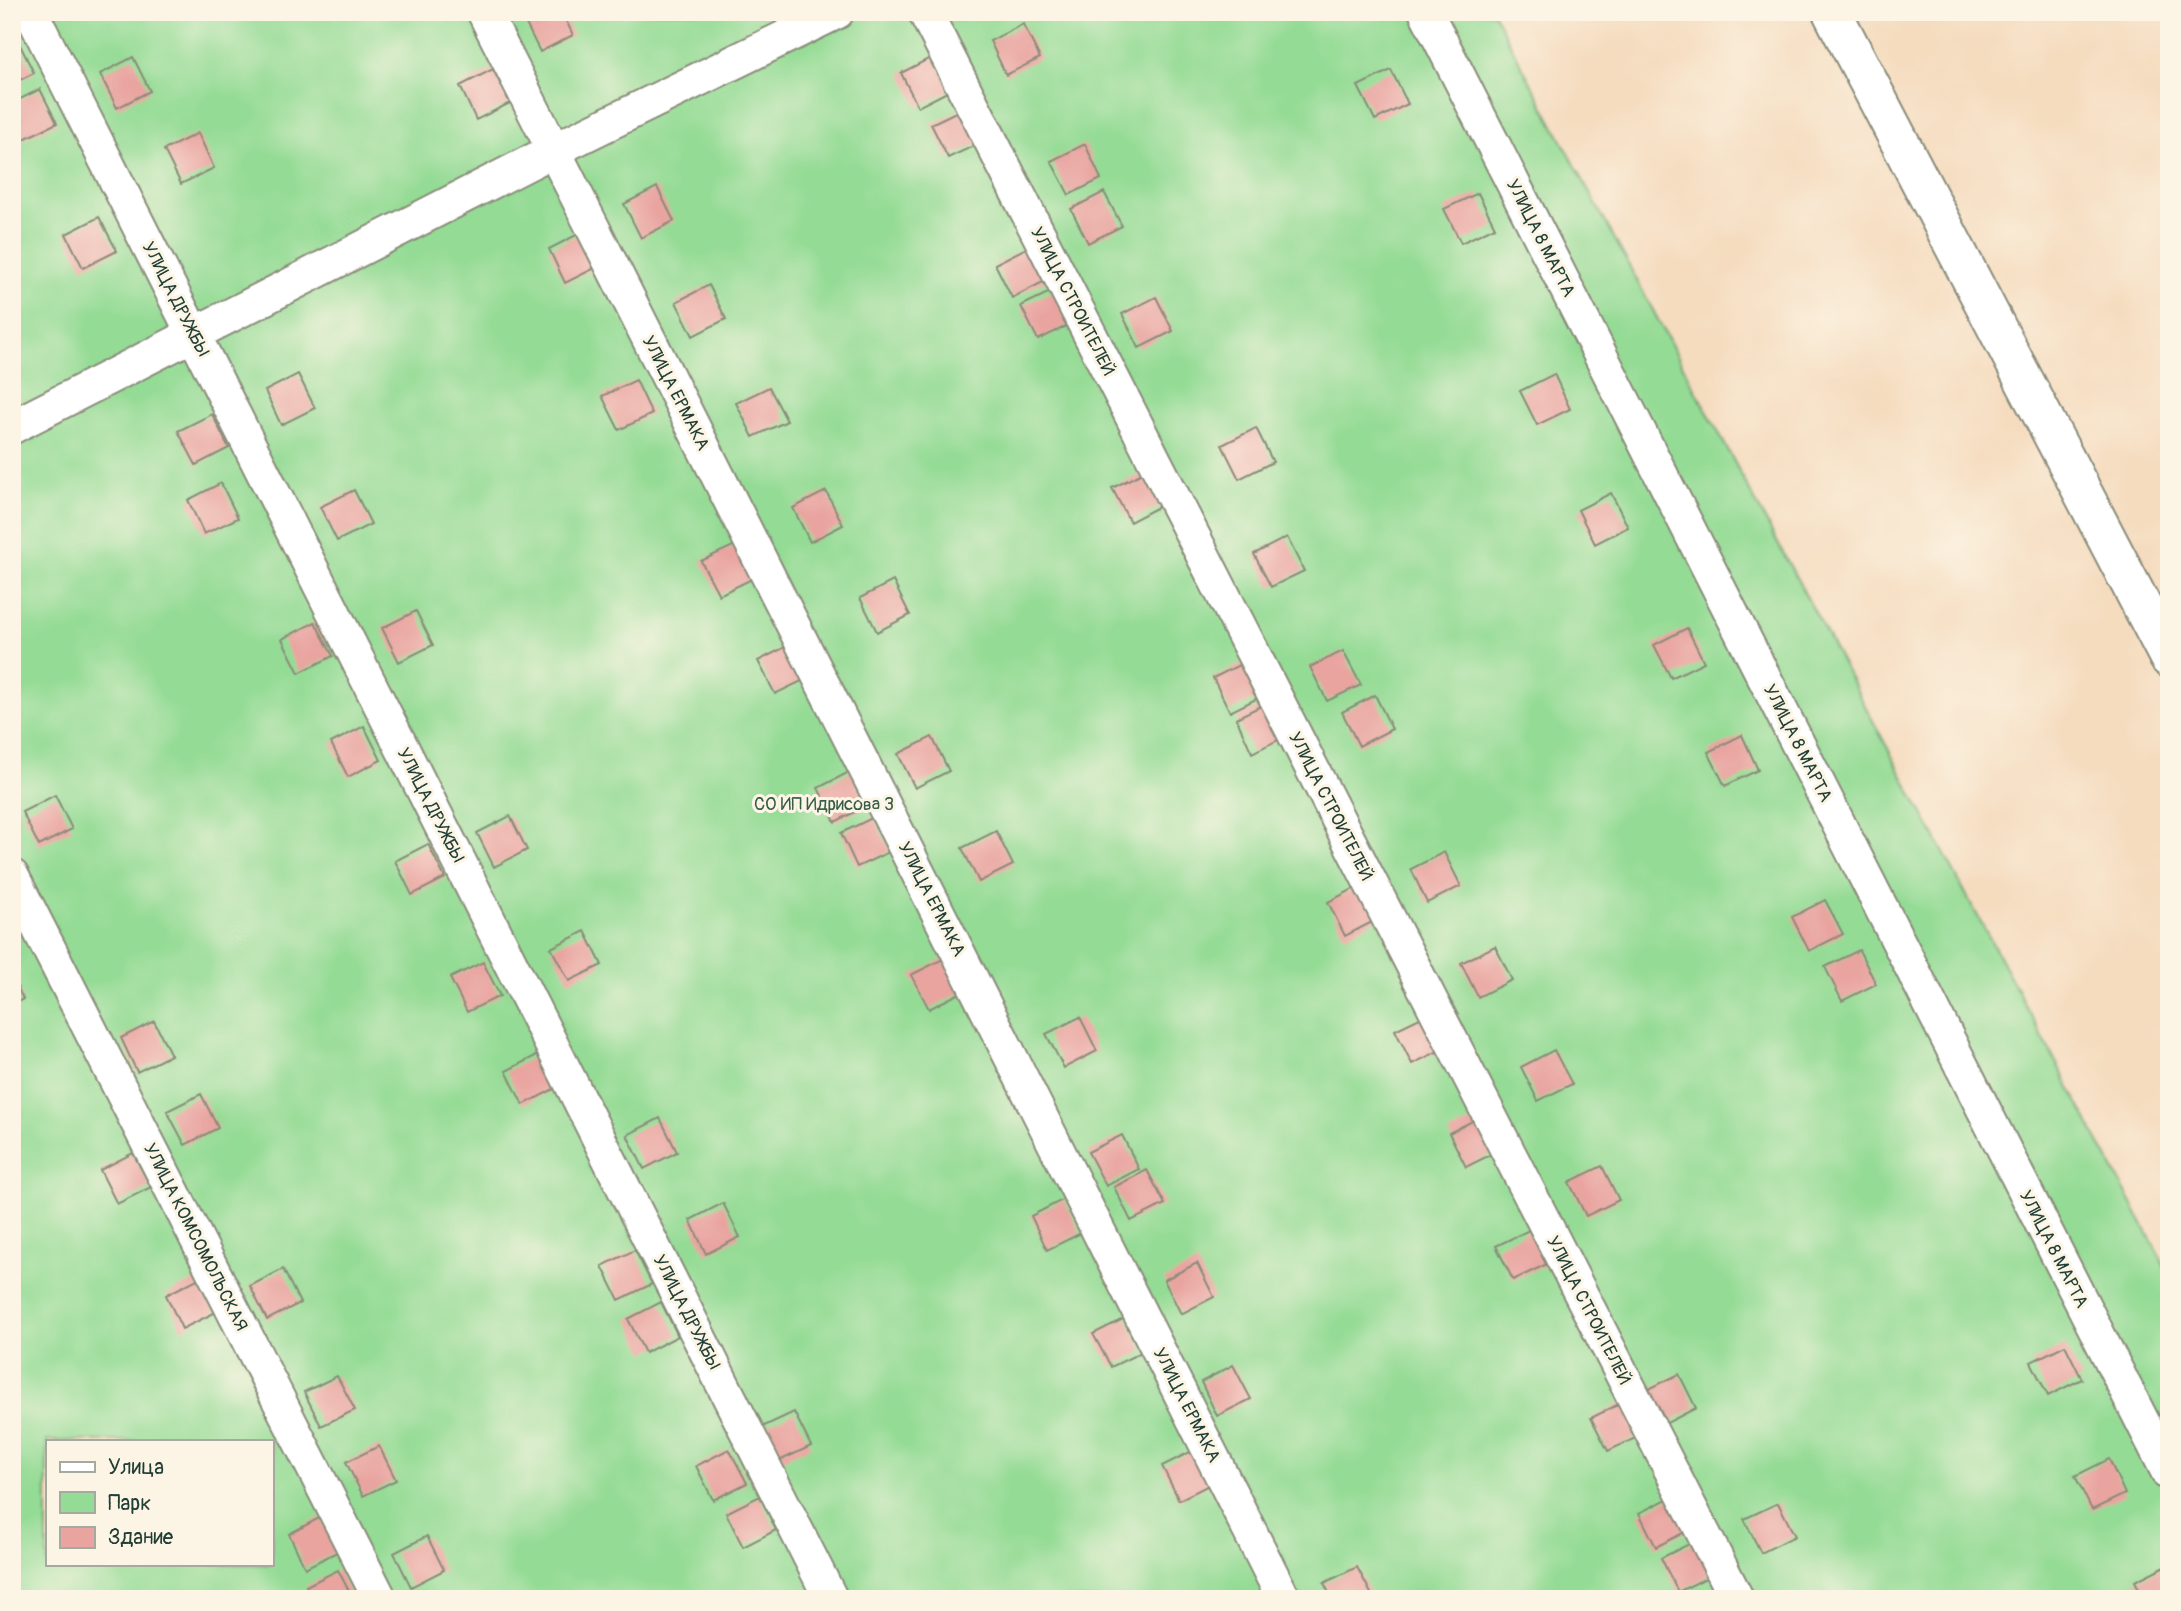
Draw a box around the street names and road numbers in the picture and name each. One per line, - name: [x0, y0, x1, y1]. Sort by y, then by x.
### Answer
- street label: УЛИЦА 8 МАРТА: [1501, 176, 1580, 301]
- street label: УЛИЦА СТРОИТЕЛЕЙ: [1025, 223, 1120, 379]
- street label: УЛИЦА ДРУЖБЫ: [137, 238, 214, 361]
- street label: УЛИЦА ЕРМАКА: [637, 332, 714, 455]
- street label: УЛИЦА 8 МАРТА: [1758, 681, 1837, 806]
- street label: УЛИЦА СТРОИТЕЛЕЙ: [1283, 728, 1378, 884]
- street label: УЛИЦА ДРУЖБЫ: [392, 744, 469, 867]
- street label: УЛИЦА ЕРМАКА: [893, 838, 970, 961]
- street label: УЛИЦА КОМСОМОЛЬСКАЯ: [138, 1140, 253, 1335]
- street label: УЛИЦА 8 МАРТА: [2014, 1187, 2093, 1312]
- street label: УЛИЦА СТРОИТЕЛЕЙ: [1541, 1232, 1636, 1388]
- street label: УЛИЦА ДРУЖБЫ: [648, 1251, 725, 1374]
- street label: УЛИЦА ЕРМАКА: [1148, 1344, 1225, 1467]

